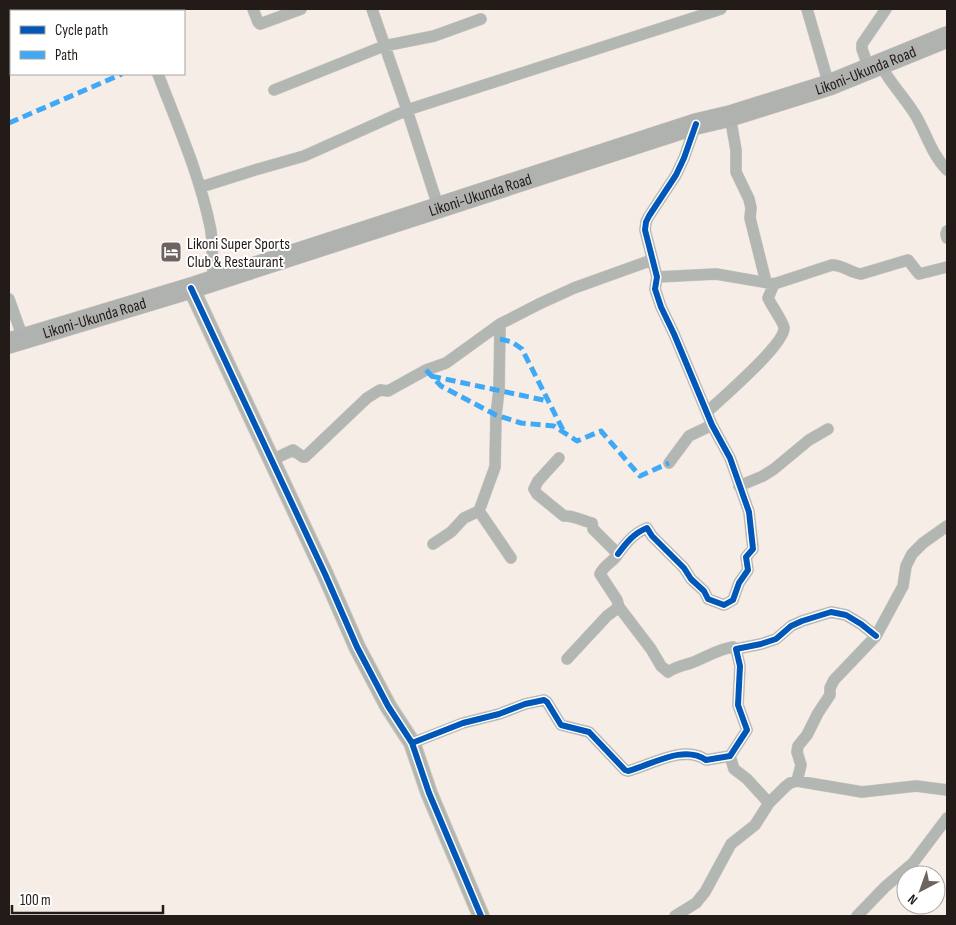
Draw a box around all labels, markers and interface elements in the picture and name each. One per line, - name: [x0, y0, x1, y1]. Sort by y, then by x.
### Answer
- legend: [10, 10, 185, 75]
- text: Cycle path: [55, 21, 108, 40]
- street label: Likoni-Ukunda Road: [813, 43, 919, 100]
- text: Path: [55, 46, 78, 65]
- street label: Likoni-Ukunda Road: [427, 170, 534, 221]
- place label: Likoni Super Sports Club & Restaurant: [187, 235, 290, 272]
- hotel icon: Likoni Super Sports Club & Restaurant: [159, 240, 183, 264]
- street label: Likoni-Ukunda Road: [41, 294, 149, 343]
- north arrow: [896, 865, 946, 915]
- scale bar: [12, 882, 164, 914]
- text: 100 m: [20, 891, 51, 910]
- text: N: [904, 891, 921, 908]

